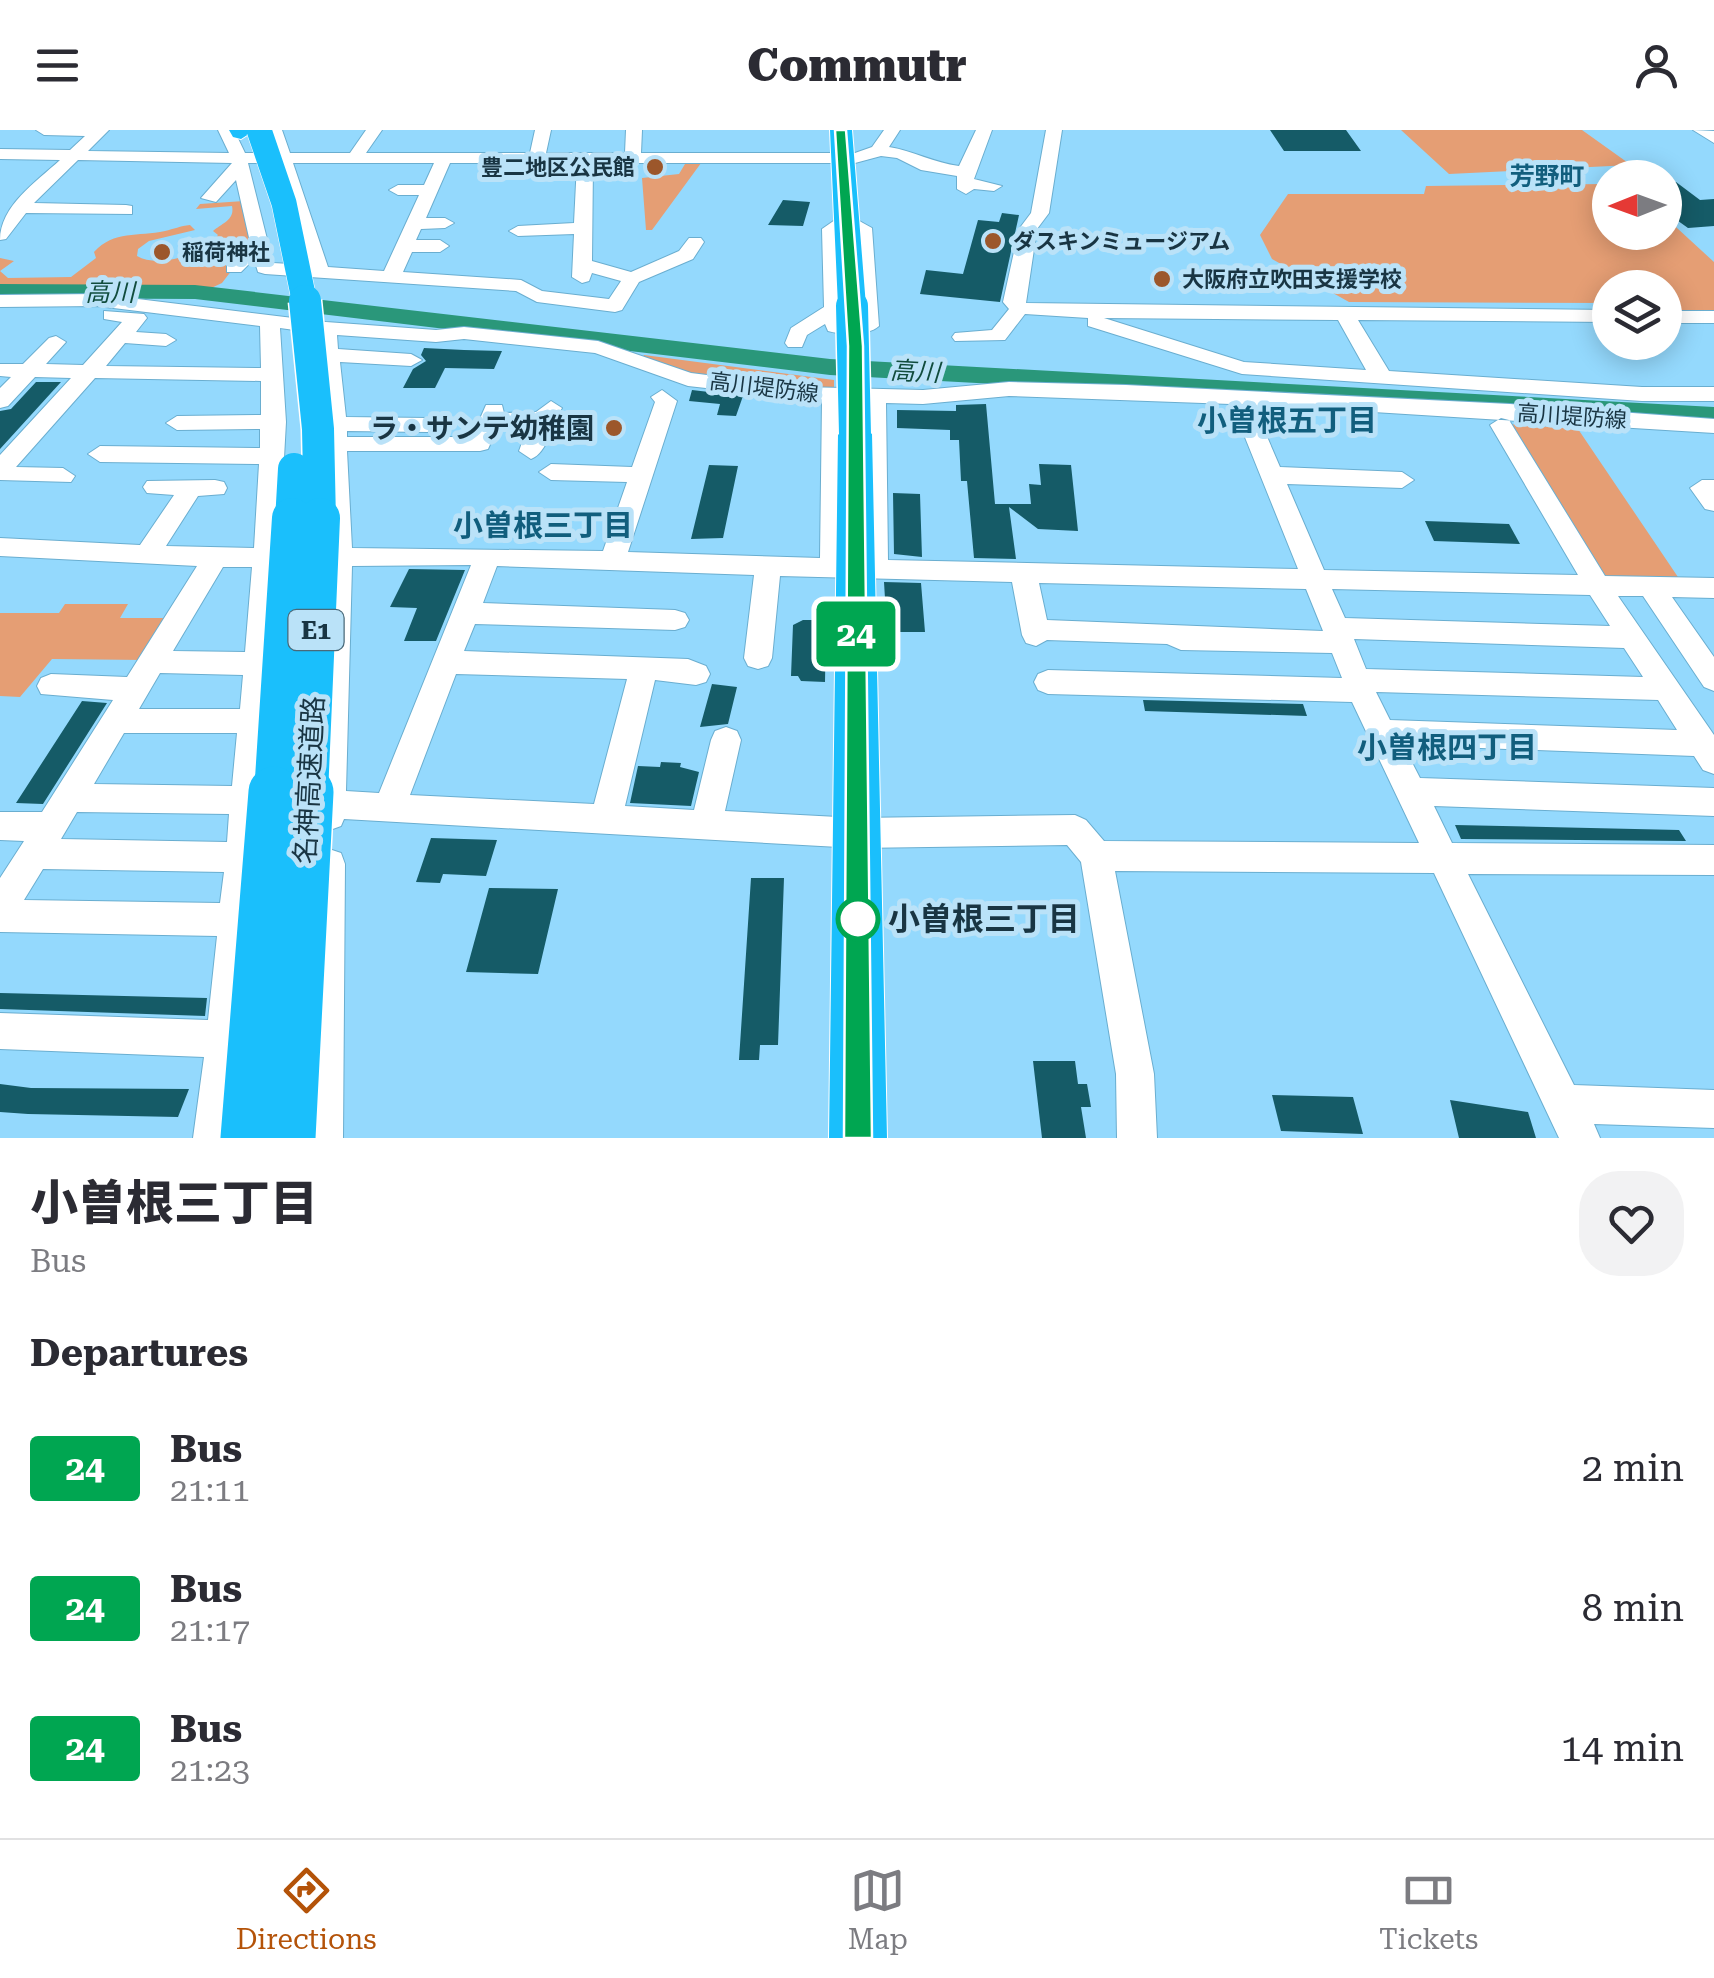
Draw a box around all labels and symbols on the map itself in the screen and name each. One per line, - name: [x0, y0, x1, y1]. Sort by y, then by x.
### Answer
- place label: 豊二地区公民館: [481, 155, 635, 180]
- marker: 豊二地区公民館: [644, 156, 666, 178]
- north arrow: [1592, 160, 1682, 250]
- district label: 芳野町: [1509, 162, 1585, 191]
- place label: ダスキンミュージアム: [1013, 229, 1230, 254]
- marker: ダスキンミュージアム: [982, 230, 1004, 252]
- place label: 稲荷神社: [182, 240, 270, 265]
- marker: 稲荷神社: [151, 241, 173, 263]
- place label: 大阪府立吹田支援学校: [1182, 267, 1402, 292]
- marker: 大阪府立吹田支援学校: [1151, 268, 1173, 290]
- water label: 高川: [85, 278, 138, 307]
- water label: 高川: [889, 356, 944, 387]
- street label: 高川堤防線: [708, 368, 820, 407]
- street label: 高川堤防線: [1516, 400, 1628, 433]
- district label: 小曽根五丁目: [1197, 403, 1377, 438]
- place label: ラ・サンテ幼稚園: [370, 412, 594, 445]
- marker: ラ・サンテ幼稚園: [603, 417, 625, 439]
- district label: 小曽根三丁目: [453, 508, 633, 543]
- line badge: 24: [811, 602, 901, 666]
- road number: E1: [288, 610, 344, 650]
- street label: 名神高速道路: [289, 695, 330, 865]
- district label: 小曽根四丁目: [1357, 730, 1537, 765]
- marker: 小曽根三丁目: [837, 898, 879, 940]
- place label: 小曽根三丁目: [888, 900, 1080, 938]

